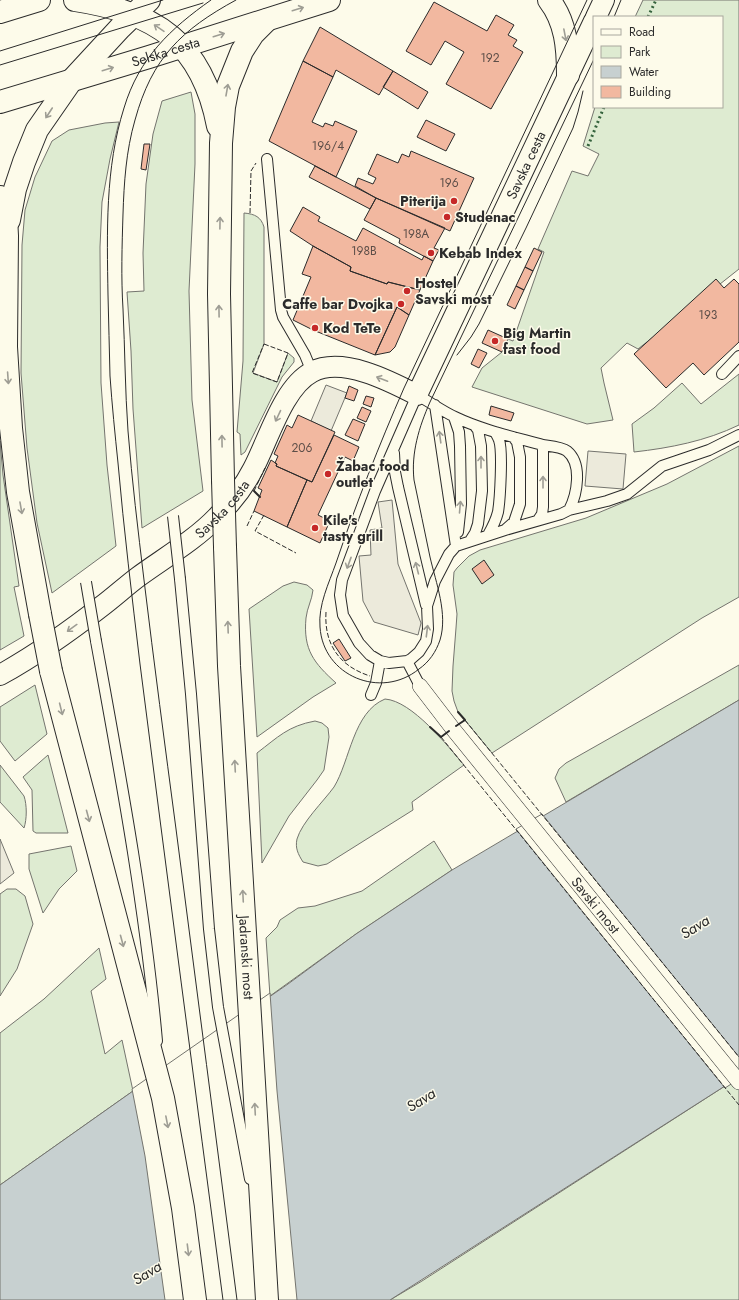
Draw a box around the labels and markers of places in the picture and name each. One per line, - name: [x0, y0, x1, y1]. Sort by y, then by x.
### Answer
- place label: Piterija: [400, 191, 446, 211]
- marker: Piterija: [449, 196, 459, 206]
- place label: Studenac: [455, 207, 516, 227]
- marker: Studenac: [442, 212, 452, 222]
- place label: Kebab Index: [439, 243, 522, 263]
- marker: Kebab Index: [426, 248, 436, 258]
- place label: Hostel Savski most: [415, 273, 492, 309]
- marker: Hostel Savski most: [402, 286, 412, 296]
- place label: Caffe bar Dvojka: [282, 294, 393, 314]
- marker: Caffe bar Dvojka: [396, 299, 406, 309]
- place label: Kod TeTe: [323, 318, 381, 338]
- marker: Kod TeTe: [310, 323, 320, 333]
- place label: Big Martin fast food: [503, 323, 571, 359]
- marker: Big Martin fast food: [490, 336, 500, 346]
- place label: Žabac food outlet: [336, 456, 410, 492]
- marker: Žabac food outlet: [323, 469, 333, 479]
- place label: Kile's tasty grill: [323, 510, 383, 546]
- marker: Kile's tasty grill: [310, 523, 320, 533]

